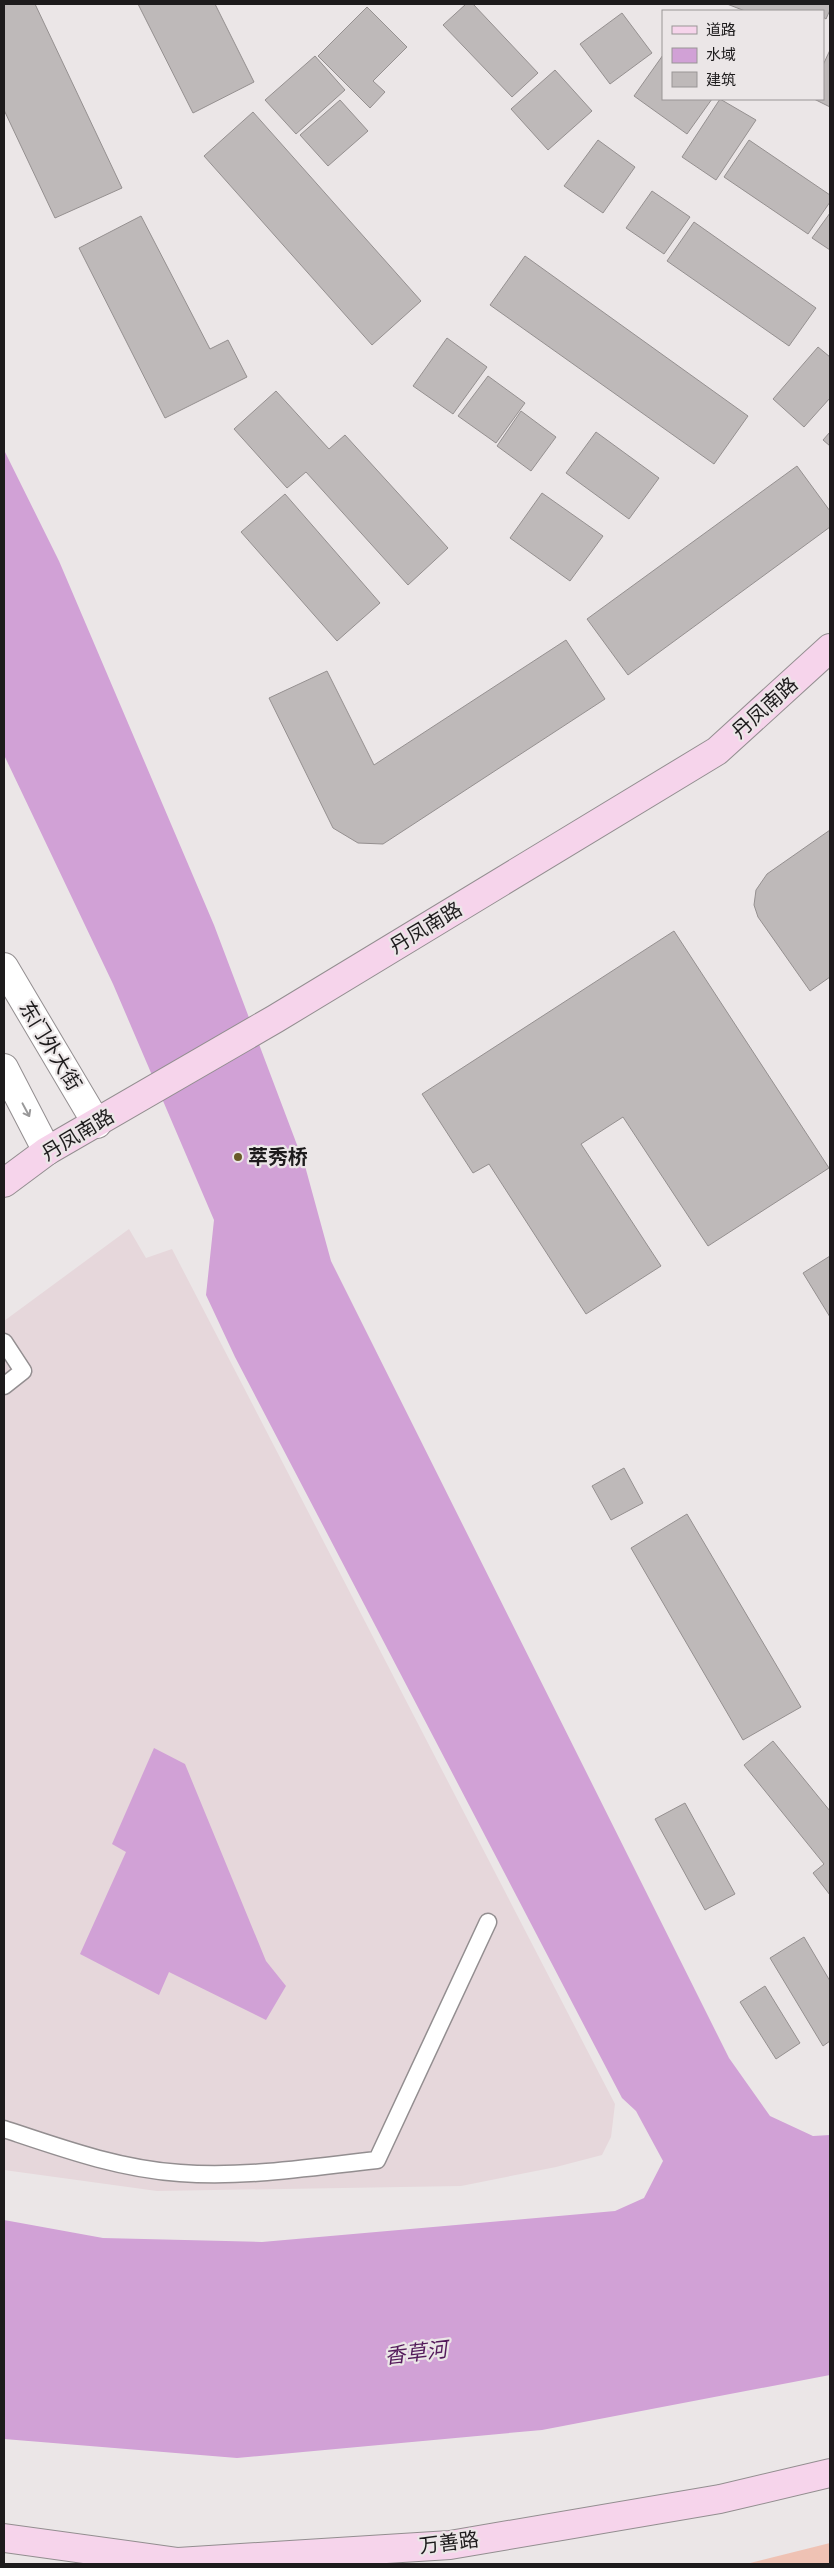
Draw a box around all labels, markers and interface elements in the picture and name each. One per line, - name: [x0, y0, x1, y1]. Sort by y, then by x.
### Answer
- legend: [662, 10, 824, 100]
- text: 道路: [706, 19, 736, 41]
- text: 水域: [706, 44, 736, 66]
- text: 建筑: [706, 69, 736, 91]
- street label: 丹凤南路: [726, 670, 804, 746]
- street label: 丹凤南路: [384, 895, 468, 961]
- street label: 东门外大街: [12, 996, 88, 1096]
- one-way arrow: [21, 1102, 31, 1117]
- street label: 丹凤南路: [36, 1102, 120, 1168]
- place label: 萃秀桥: [248, 1143, 308, 1172]
- marker: 萃秀桥: [232, 1151, 244, 1163]
- water label: 香草河: [383, 2334, 453, 2372]
- street label: 万善路: [417, 2525, 481, 2561]

